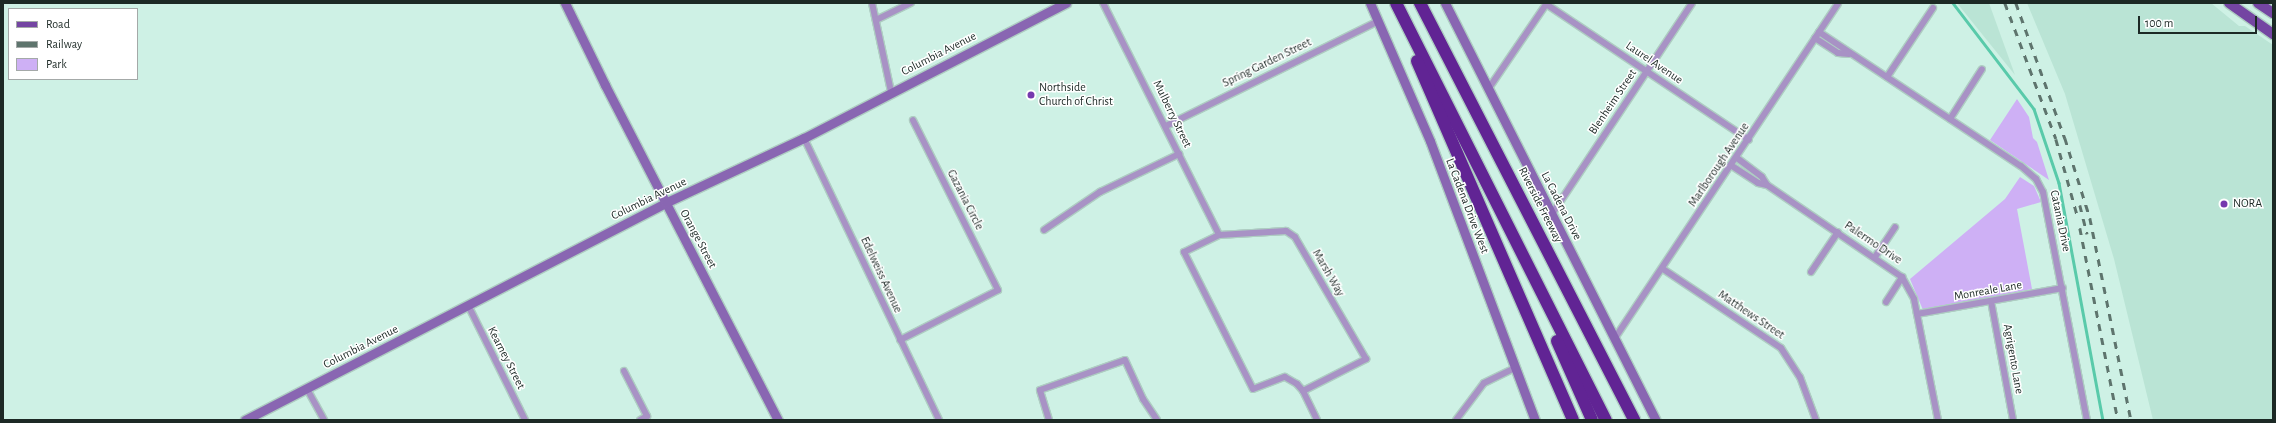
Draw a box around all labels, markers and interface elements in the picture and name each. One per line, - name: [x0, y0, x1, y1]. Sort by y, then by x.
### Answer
- legend: [8, 8, 138, 80]
- scale bar: [2140, 8, 2259, 34]
- text: 100 m: [2145, 17, 2173, 29]
- text: Road: [46, 18, 70, 30]
- street label: Columbia Avenue: [899, 29, 979, 79]
- street label: Spring Garden Street: [1220, 35, 1314, 91]
- text: Railway: [46, 38, 82, 50]
- street label: Laurel Avenue: [1623, 39, 1685, 87]
- text: Park: [46, 58, 67, 70]
- street label: Blenheim Street: [1586, 67, 1640, 137]
- street label: Mulberry Street: [1149, 78, 1195, 150]
- place label: Northside Church of Christ: [1039, 81, 1113, 109]
- marker: Northside Church of Christ: [1026, 90, 1036, 100]
- street label: Marlborough Avenue: [1685, 120, 1753, 210]
- street label: La Cadena Drive West: [1442, 156, 1492, 256]
- street label: Riverside Freeway: [1515, 165, 1565, 245]
- street label: Gazania Circle: [944, 167, 986, 233]
- street label: La Cadena Drive: [1538, 169, 1584, 243]
- street label: Columbia Avenue: [609, 175, 689, 223]
- street label: Catania Drive: [2046, 189, 2074, 253]
- place label: NORA: [2233, 197, 2262, 211]
- marker: NORA: [2218, 198, 2230, 210]
- street label: Orange Street: [676, 207, 720, 271]
- street label: Palermo Drive: [1842, 219, 1904, 267]
- street label: Edelweiss Avenue: [857, 235, 905, 315]
- street label: Marsh Way: [1309, 247, 1347, 299]
- street label: Monreale Lane: [1953, 278, 2023, 304]
- street label: Matthews Street: [1715, 287, 1787, 343]
- street label: Columbia Avenue: [321, 322, 401, 372]
- street label: Agrigento Lane: [2000, 323, 2026, 395]
- street label: Kearney Street: [484, 324, 528, 392]

